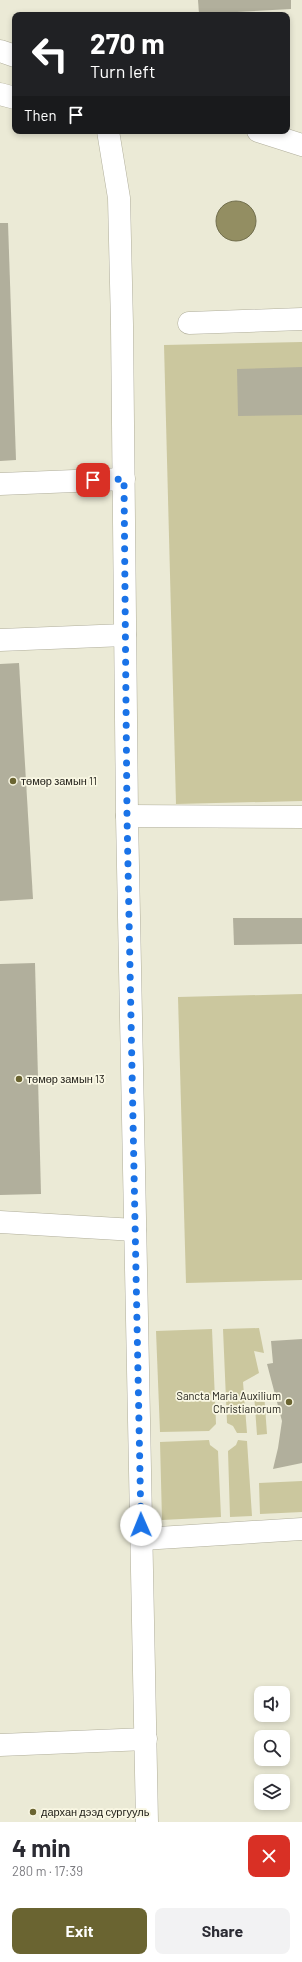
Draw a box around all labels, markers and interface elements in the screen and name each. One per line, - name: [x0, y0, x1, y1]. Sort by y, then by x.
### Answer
- text: 270 m: [90, 26, 165, 60]
- icon: left: [24, 28, 76, 80]
- text: Turn left: [90, 60, 156, 82]
- icon: arrive: [65, 104, 87, 126]
- text: Then: [24, 106, 57, 124]
- pin: [76, 463, 110, 497]
- icon: arrive: [82, 469, 104, 491]
- place label: төмөр замын 11: [21, 774, 97, 787]
- marker: төмөр замын 11: [8, 776, 18, 786]
- place label: төмөр замын 13: [27, 1072, 105, 1085]
- marker: төмөр замын 13: [14, 1074, 24, 1084]
- place label: Sancta Maria Auxilium Christianorum: [177, 1389, 281, 1415]
- marker: Sancta Maria Auxilium Christianorum: [284, 1397, 294, 1407]
- position arrow: [120, 1504, 162, 1546]
- map controls: [254, 1686, 290, 1810]
- button: sound: [254, 1686, 290, 1722]
- button: search: [254, 1730, 290, 1766]
- button: layers: [254, 1774, 290, 1810]
- place label: дархан дээд сургууль: [41, 1805, 150, 1818]
- marker: дархан дээд сургууль: [28, 1807, 38, 1817]
- text: 4 min: [12, 1833, 71, 1862]
- button: close: [248, 1835, 290, 1877]
- text: 280 m · 17:39: [12, 1863, 83, 1879]
- button: Exit: [12, 1908, 147, 1954]
- button: Share: [155, 1908, 290, 1954]

